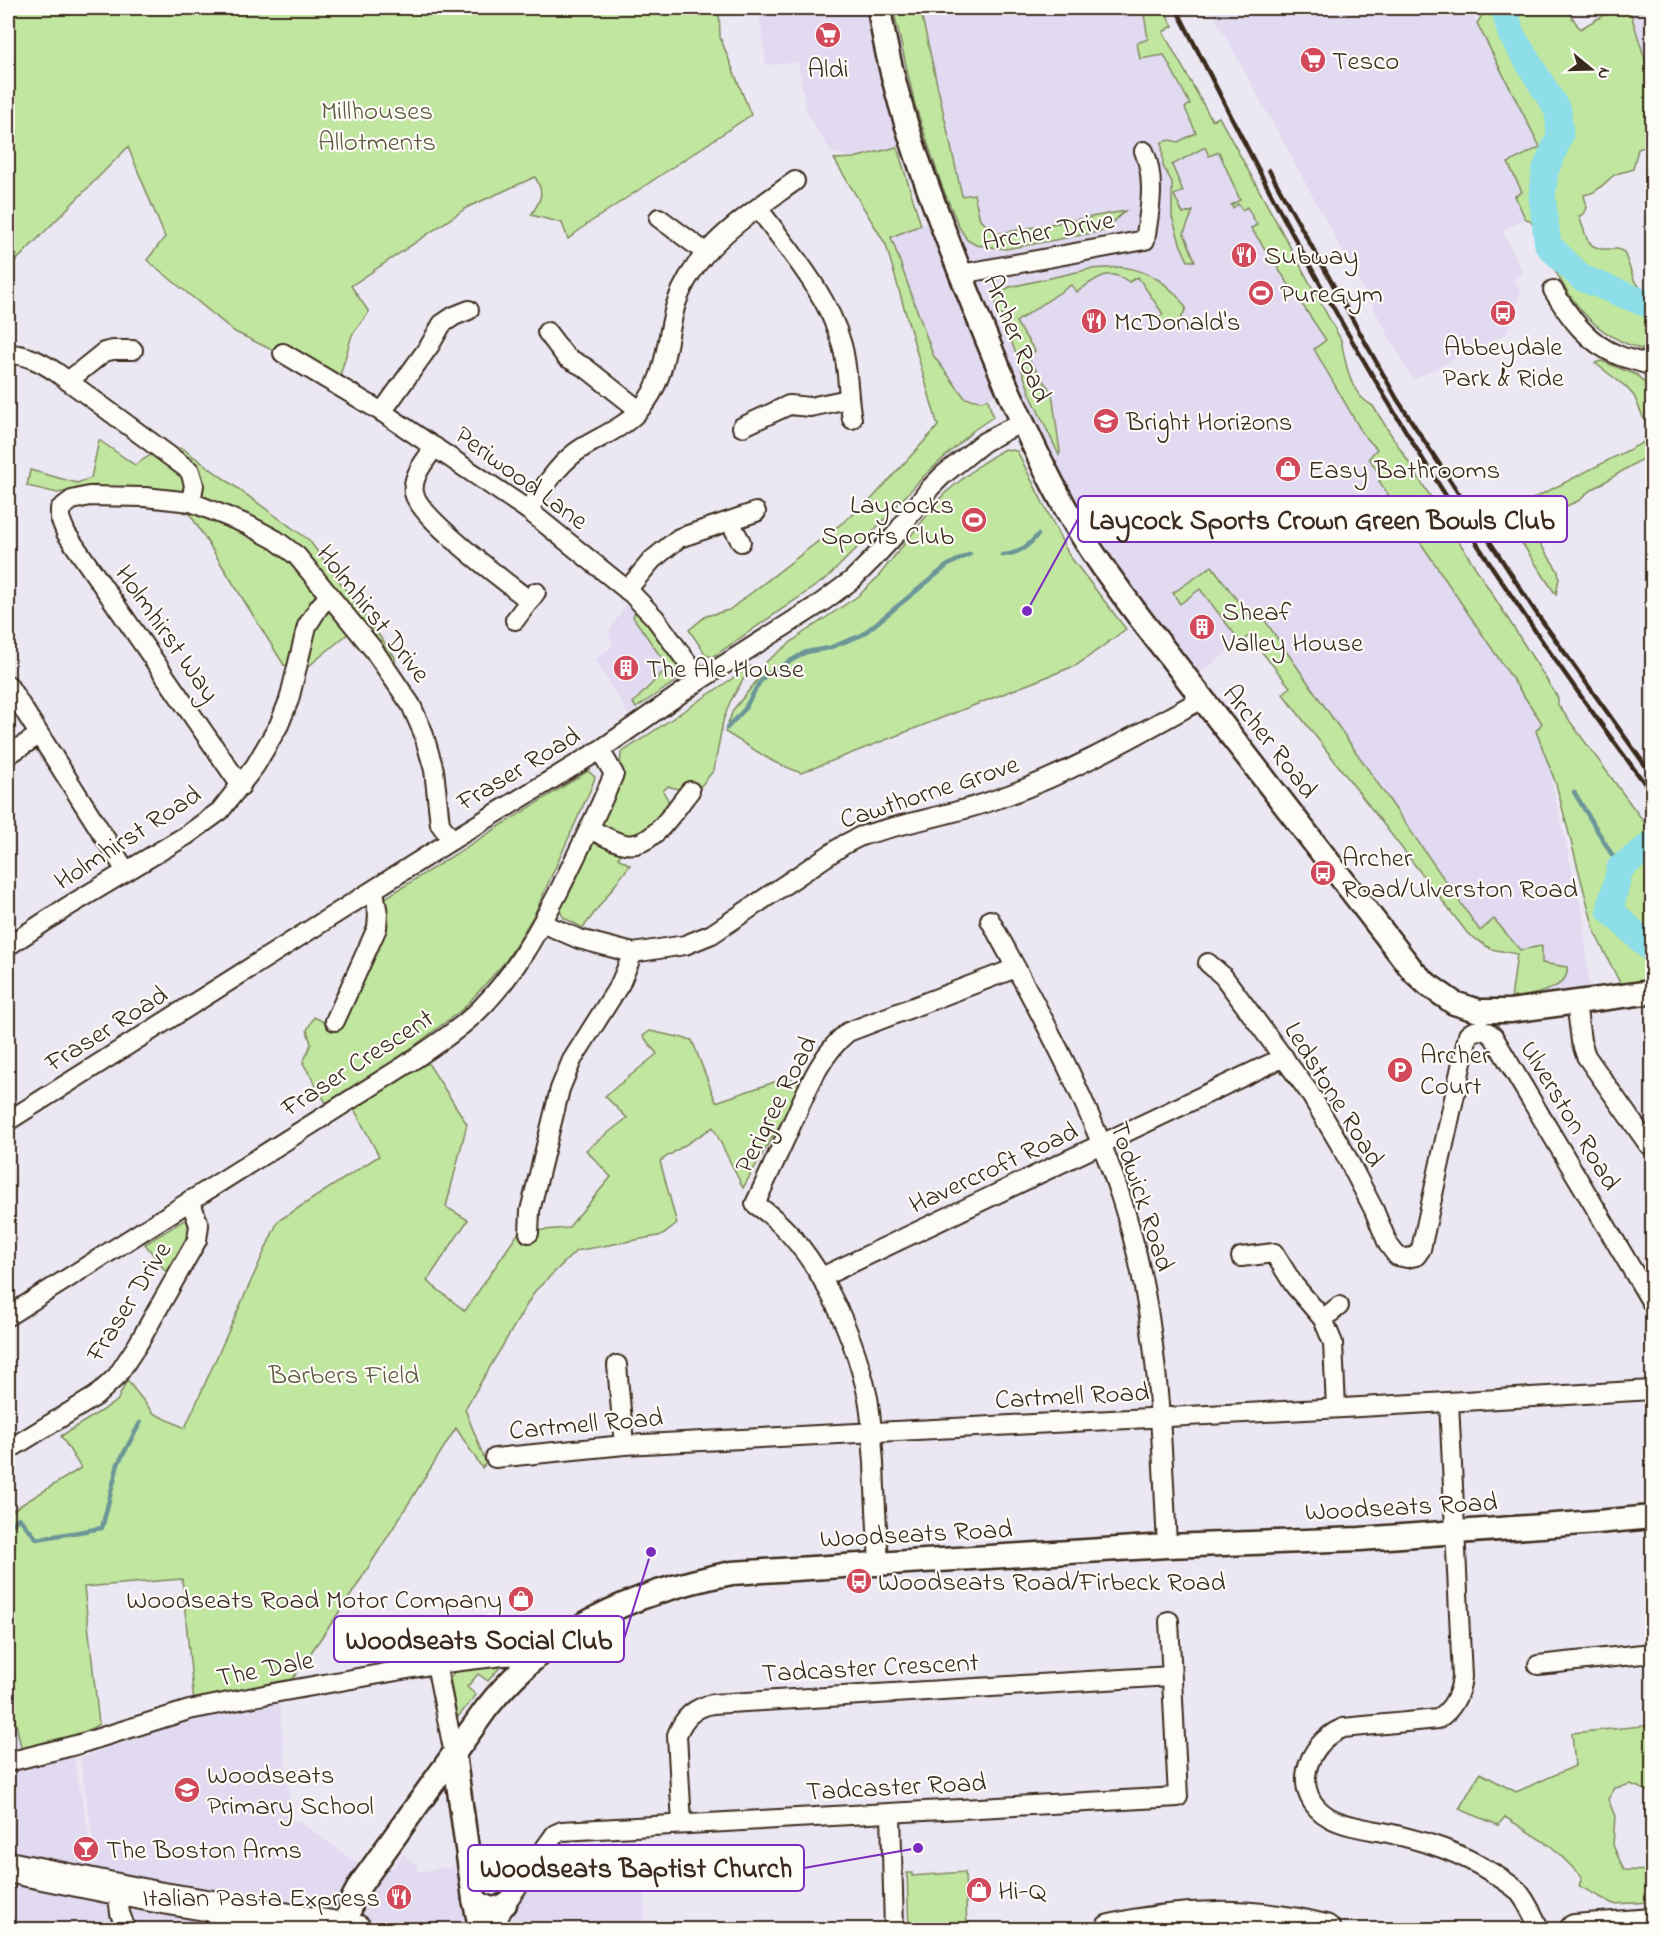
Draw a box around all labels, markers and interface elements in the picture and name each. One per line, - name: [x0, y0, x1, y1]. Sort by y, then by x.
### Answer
- supermarket icon: Aldi: [813, 20, 843, 50]
- north arrow: [1561, 39, 1621, 99]
- place label: Tesco: [1332, 43, 1399, 82]
- supermarket icon: Tesco: [1298, 45, 1328, 75]
- place label: Aldi: [807, 51, 849, 90]
- text: N: [1590, 64, 1616, 82]
- park label: Millhouses Allotments: [318, 93, 436, 163]
- street label: Archer Drive: [979, 202, 1118, 263]
- place label: Subway: [1264, 238, 1358, 277]
- restaurant icon: Subway: [1229, 240, 1259, 270]
- street label: Archer Road: [971, 269, 1060, 409]
- place label: PureGym: [1280, 276, 1383, 315]
- sports icon: PureGym: [1246, 278, 1276, 308]
- bus stop icon: Abbeydale Park & Ride: [1488, 298, 1518, 328]
- place label: McDonald's: [1114, 304, 1240, 343]
- restaurant icon: McDonald's: [1079, 306, 1109, 336]
- place label: Abbeydale Park & Ride: [1442, 329, 1565, 399]
- place label: Bright Horizons: [1125, 404, 1292, 443]
- school or university icon: Bright Horizons: [1091, 406, 1121, 436]
- street label: Periwood Lane: [446, 417, 596, 541]
- place label: Easy Bathrooms: [1308, 452, 1500, 491]
- shop icon: Easy Bathrooms: [1273, 454, 1303, 484]
- place label: Laycocks Sports Club: [821, 487, 954, 557]
- callout: Laycock Sports Crown Green Bowls Club: [1078, 496, 1567, 542]
- text: Laycock Sports Crown Green Bowls Club: [1089, 502, 1555, 543]
- sports icon: Laycocks Sports Club: [959, 505, 989, 535]
- street label: Holmhirst Drive: [305, 537, 439, 693]
- street label: Holmhirst Way: [104, 557, 228, 711]
- place label: Sheaf Valley House: [1221, 594, 1364, 664]
- building icon: Sheaf Valley House: [1187, 612, 1217, 642]
- place label: The Ale House: [646, 651, 805, 690]
- building icon: The Ale House: [611, 653, 641, 683]
- street label: Archer Road: [1212, 677, 1326, 808]
- street label: Fraser Road: [449, 718, 588, 823]
- street label: Cawthorne Grove: [835, 746, 1025, 841]
- street label: Holmhirst Road: [47, 777, 210, 901]
- place label: Archer Road/Ulverston Road: [1342, 840, 1578, 910]
- bus stop icon: Archer Road/Ulverston Road: [1308, 858, 1338, 888]
- street label: Fraser Road: [38, 977, 176, 1084]
- street label: Fraser Crescent: [274, 1000, 442, 1129]
- street label: Ledstone Road: [1273, 1015, 1393, 1176]
- street label: Perigree Road: [726, 1030, 829, 1181]
- street label: Ulverston Road: [1509, 1034, 1629, 1199]
- place label: Archer Court: [1420, 1037, 1491, 1107]
- parking icon: Archer Court: [1385, 1055, 1415, 1085]
- street label: Havercroft Road: [903, 1113, 1085, 1225]
- street label: Todwick Road: [1098, 1117, 1183, 1277]
- street label: Fraser Drive: [77, 1234, 183, 1371]
- park label: Barbers Field: [268, 1357, 419, 1396]
- street label: Cartmell Road: [994, 1374, 1150, 1421]
- street label: Cartmell Road: [508, 1399, 665, 1452]
- street label: Woodseats Road: [1304, 1484, 1498, 1533]
- street label: Woodseats Road: [819, 1511, 1013, 1560]
- place label: Woodseats Road/Firbeck Road: [878, 1564, 1226, 1603]
- bus stop icon: Woodseats Road/Firbeck Road: [844, 1566, 874, 1596]
- place label: Woodseats Road Motor Company: [126, 1582, 502, 1621]
- shop icon: Woodseats Road Motor Company: [506, 1584, 536, 1614]
- callout: Woodseats Social Club: [334, 1616, 624, 1662]
- text: Woodseats Social Club: [346, 1622, 613, 1663]
- street label: The Dale: [214, 1642, 318, 1699]
- street label: Tadcaster Crescent: [761, 1644, 980, 1695]
- place label: Woodseats Primary School: [207, 1757, 374, 1827]
- street label: Tadcaster Road: [805, 1764, 987, 1813]
- school or university icon: Woodseats Primary School: [172, 1775, 202, 1805]
- place label: The Boston Arms: [106, 1832, 302, 1871]
- bar icon: The Boston Arms: [71, 1834, 101, 1864]
- callout: Woodseats Baptist Church: [468, 1845, 804, 1891]
- text: Woodseats Baptist Church: [480, 1850, 792, 1891]
- place label: Hi-Q: [998, 1873, 1047, 1912]
- shop icon: Hi-Q: [964, 1875, 994, 1905]
- place label: Italian Pasta Express: [142, 1880, 380, 1919]
- restaurant icon: Italian Pasta Express: [384, 1882, 414, 1912]

